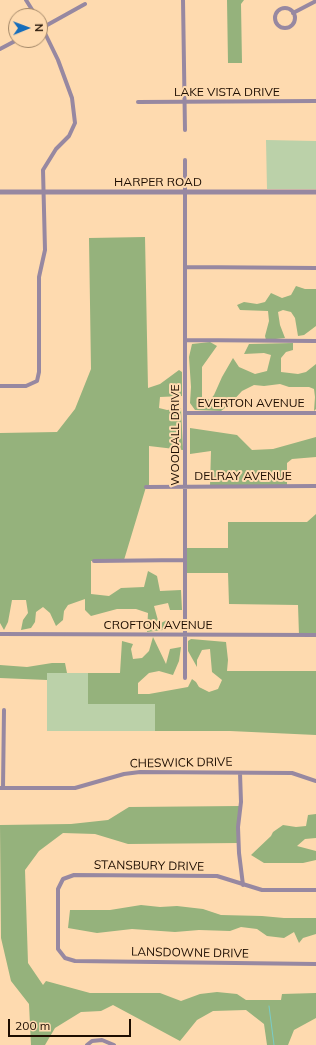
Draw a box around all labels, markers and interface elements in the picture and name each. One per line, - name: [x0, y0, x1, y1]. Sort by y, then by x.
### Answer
- north arrow: [8, 8, 48, 48]
- text: N: [32, 24, 46, 32]
- street label: LAKE VISTA DRIVE: [174, 85, 280, 99]
- street label: HARPER ROAD: [114, 175, 202, 189]
- street label: WOODALL DRIVE: [168, 384, 182, 486]
- street label: EVERTON AVENUE: [198, 396, 304, 410]
- street label: DELRAY AVENUE: [194, 469, 292, 483]
- street label: CROFTON AVENUE: [104, 618, 212, 632]
- street label: CHESWICK DRIVE: [129, 755, 233, 771]
- street label: STANSBURY DRIVE: [94, 858, 204, 874]
- street label: LANSDOWNE DRIVE: [131, 945, 249, 961]
- scale bar: [10, 1011, 133, 1037]
- text: 200 m: [15, 1018, 50, 1033]

